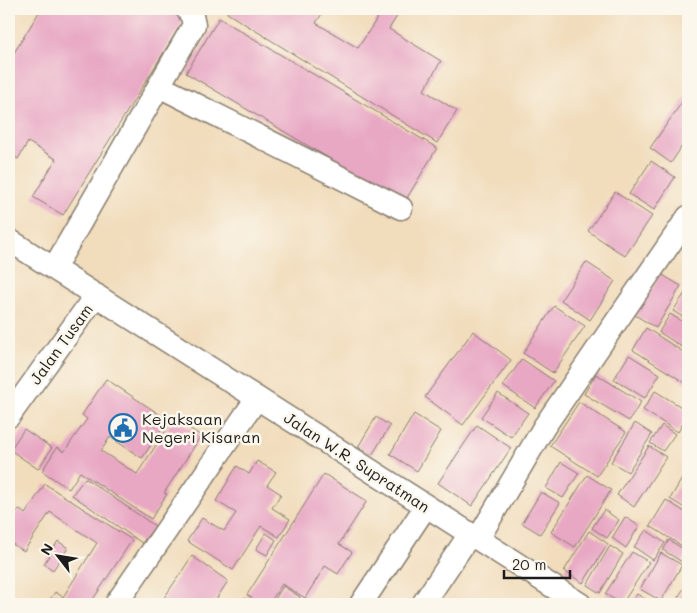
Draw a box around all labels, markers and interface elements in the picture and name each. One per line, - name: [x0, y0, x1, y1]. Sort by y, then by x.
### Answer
- street label: Jalan Tusam: [24, 299, 97, 388]
- street label: Jalan W.R. Supratman: [280, 407, 434, 517]
- place label: Kejaksaan Negeri Kisaran: [142, 408, 260, 447]
- public building icon: Kejaksaan Negeri Kisaran: [108, 413, 138, 443]
- north arrow: [32, 530, 82, 580]
- text: N: [36, 540, 57, 559]
- scale bar: [504, 548, 571, 580]
- text: 20 m: [512, 554, 546, 574]

